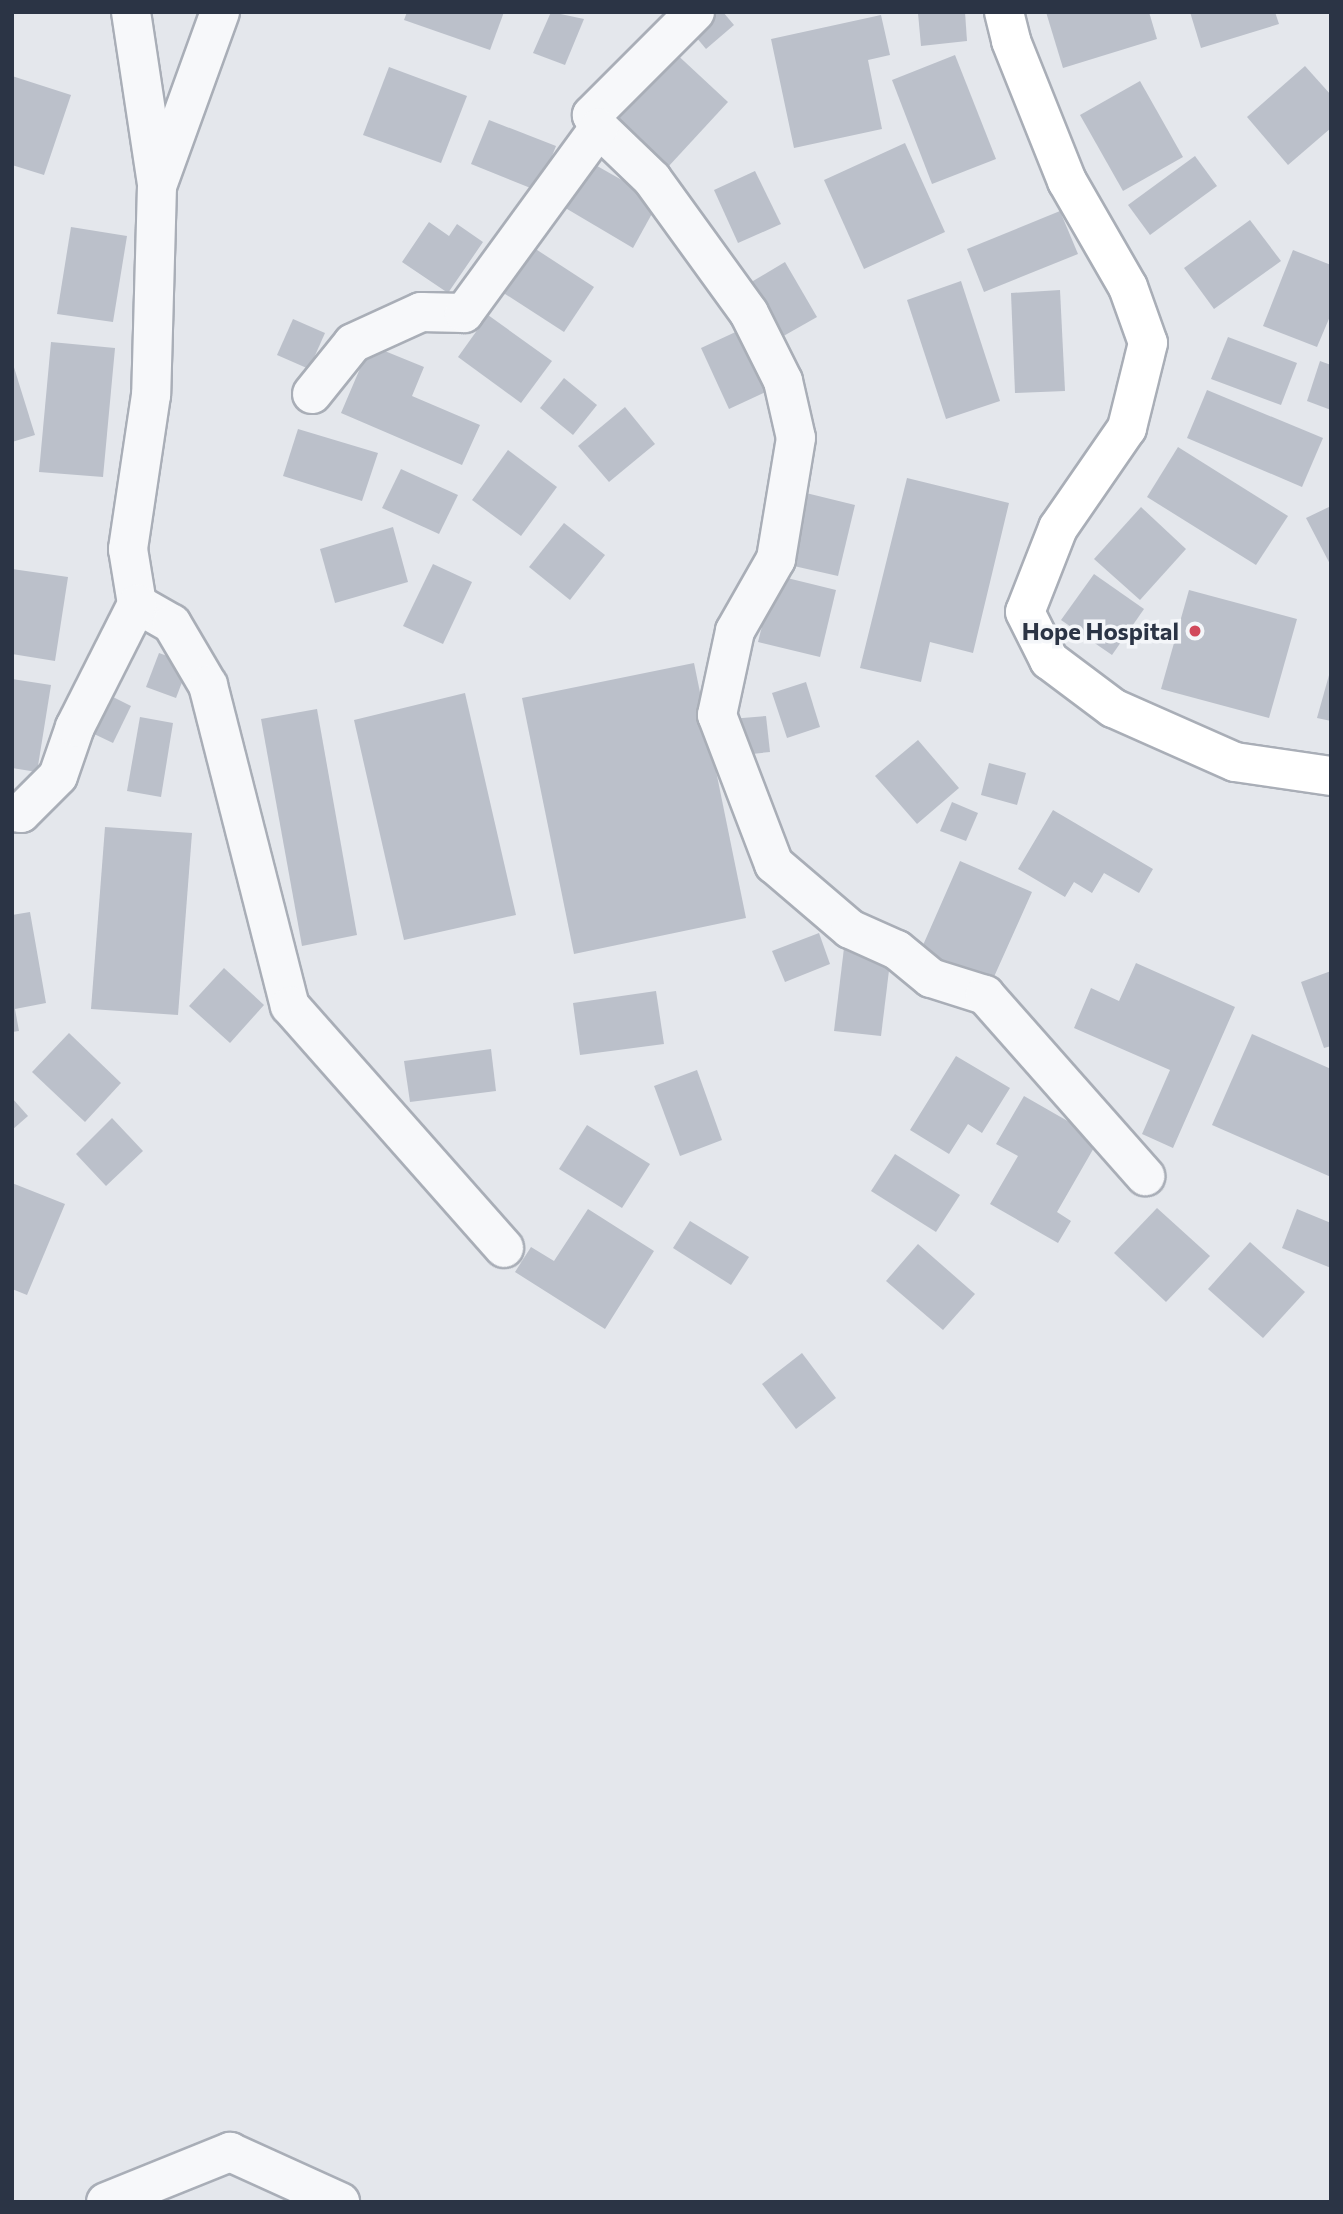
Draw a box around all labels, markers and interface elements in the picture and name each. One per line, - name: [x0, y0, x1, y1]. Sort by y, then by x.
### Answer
- place label: Hope Hospital: [1022, 617, 1179, 645]
- marker: Hope Hospital: [1185, 621, 1205, 641]

